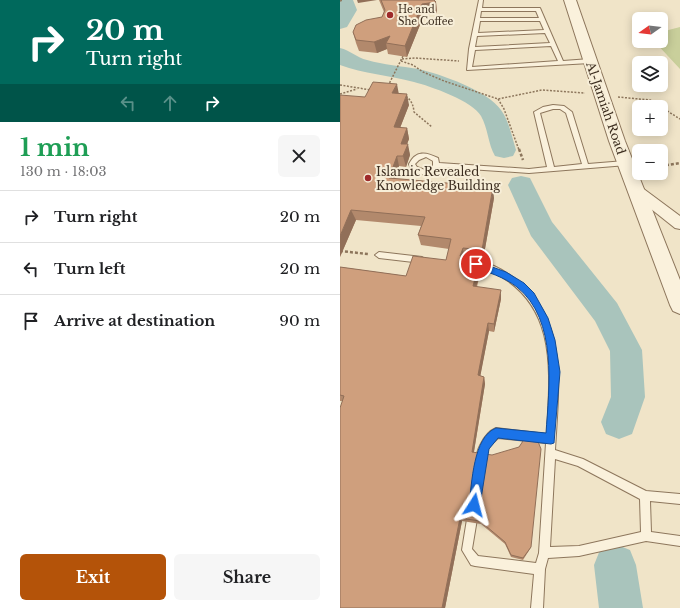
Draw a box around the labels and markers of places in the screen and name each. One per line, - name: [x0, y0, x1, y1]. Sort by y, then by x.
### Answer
- place label: He and She Coffee: [398, 3, 453, 28]
- marker: He and She Coffee: [385, 10, 395, 20]
- place label: Islamic Revealed Knowledge Building: [376, 164, 501, 193]
- marker: Islamic Revealed Knowledge Building: [363, 173, 373, 183]
- pin: [459, 247, 493, 281]

